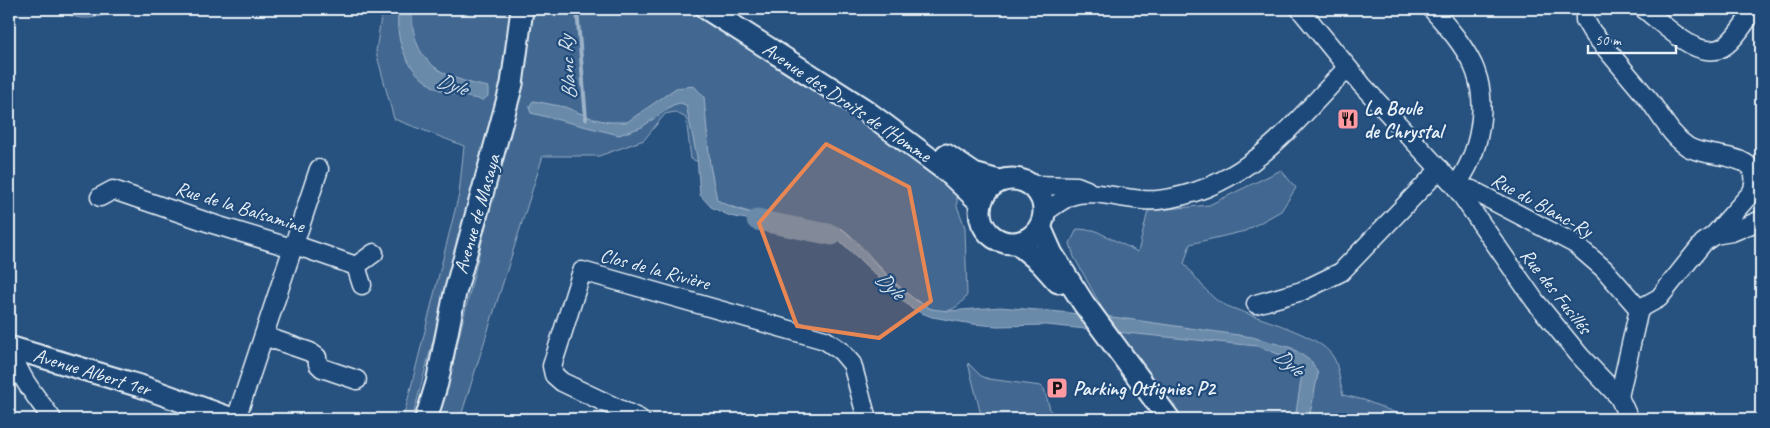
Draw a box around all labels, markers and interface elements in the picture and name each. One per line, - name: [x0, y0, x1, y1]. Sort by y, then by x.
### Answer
- scale bar: [1588, 22, 1675, 54]
- water label: Blanc Ry: [552, 31, 582, 101]
- text: 50 m: [1595, 31, 1622, 50]
- street label: Avenue des Droits de l'Homme: [758, 36, 937, 169]
- water label: Dyle: [434, 67, 473, 102]
- place label: La Boule de Chrystal: [1364, 96, 1447, 144]
- restaurant icon: La Boule de Chrystal: [1336, 107, 1360, 131]
- street label: Avenue de Masaya: [448, 150, 506, 277]
- street label: Rue du Blanc-Ry: [1487, 167, 1599, 244]
- street label: Rue de la Balsamine: [173, 176, 309, 239]
- street label: Clos de la Rivière: [598, 242, 714, 296]
- street label: Rue des Fusillés: [1515, 243, 1599, 341]
- water label: Dyle: [870, 265, 912, 307]
- street label: Avenue Albert 1er: [31, 342, 155, 402]
- water label: Dyle: [1269, 342, 1311, 384]
- parking icon: Parking Ottignies P2: [1045, 376, 1069, 400]
- place label: Parking Ottignies P2: [1073, 376, 1217, 401]

